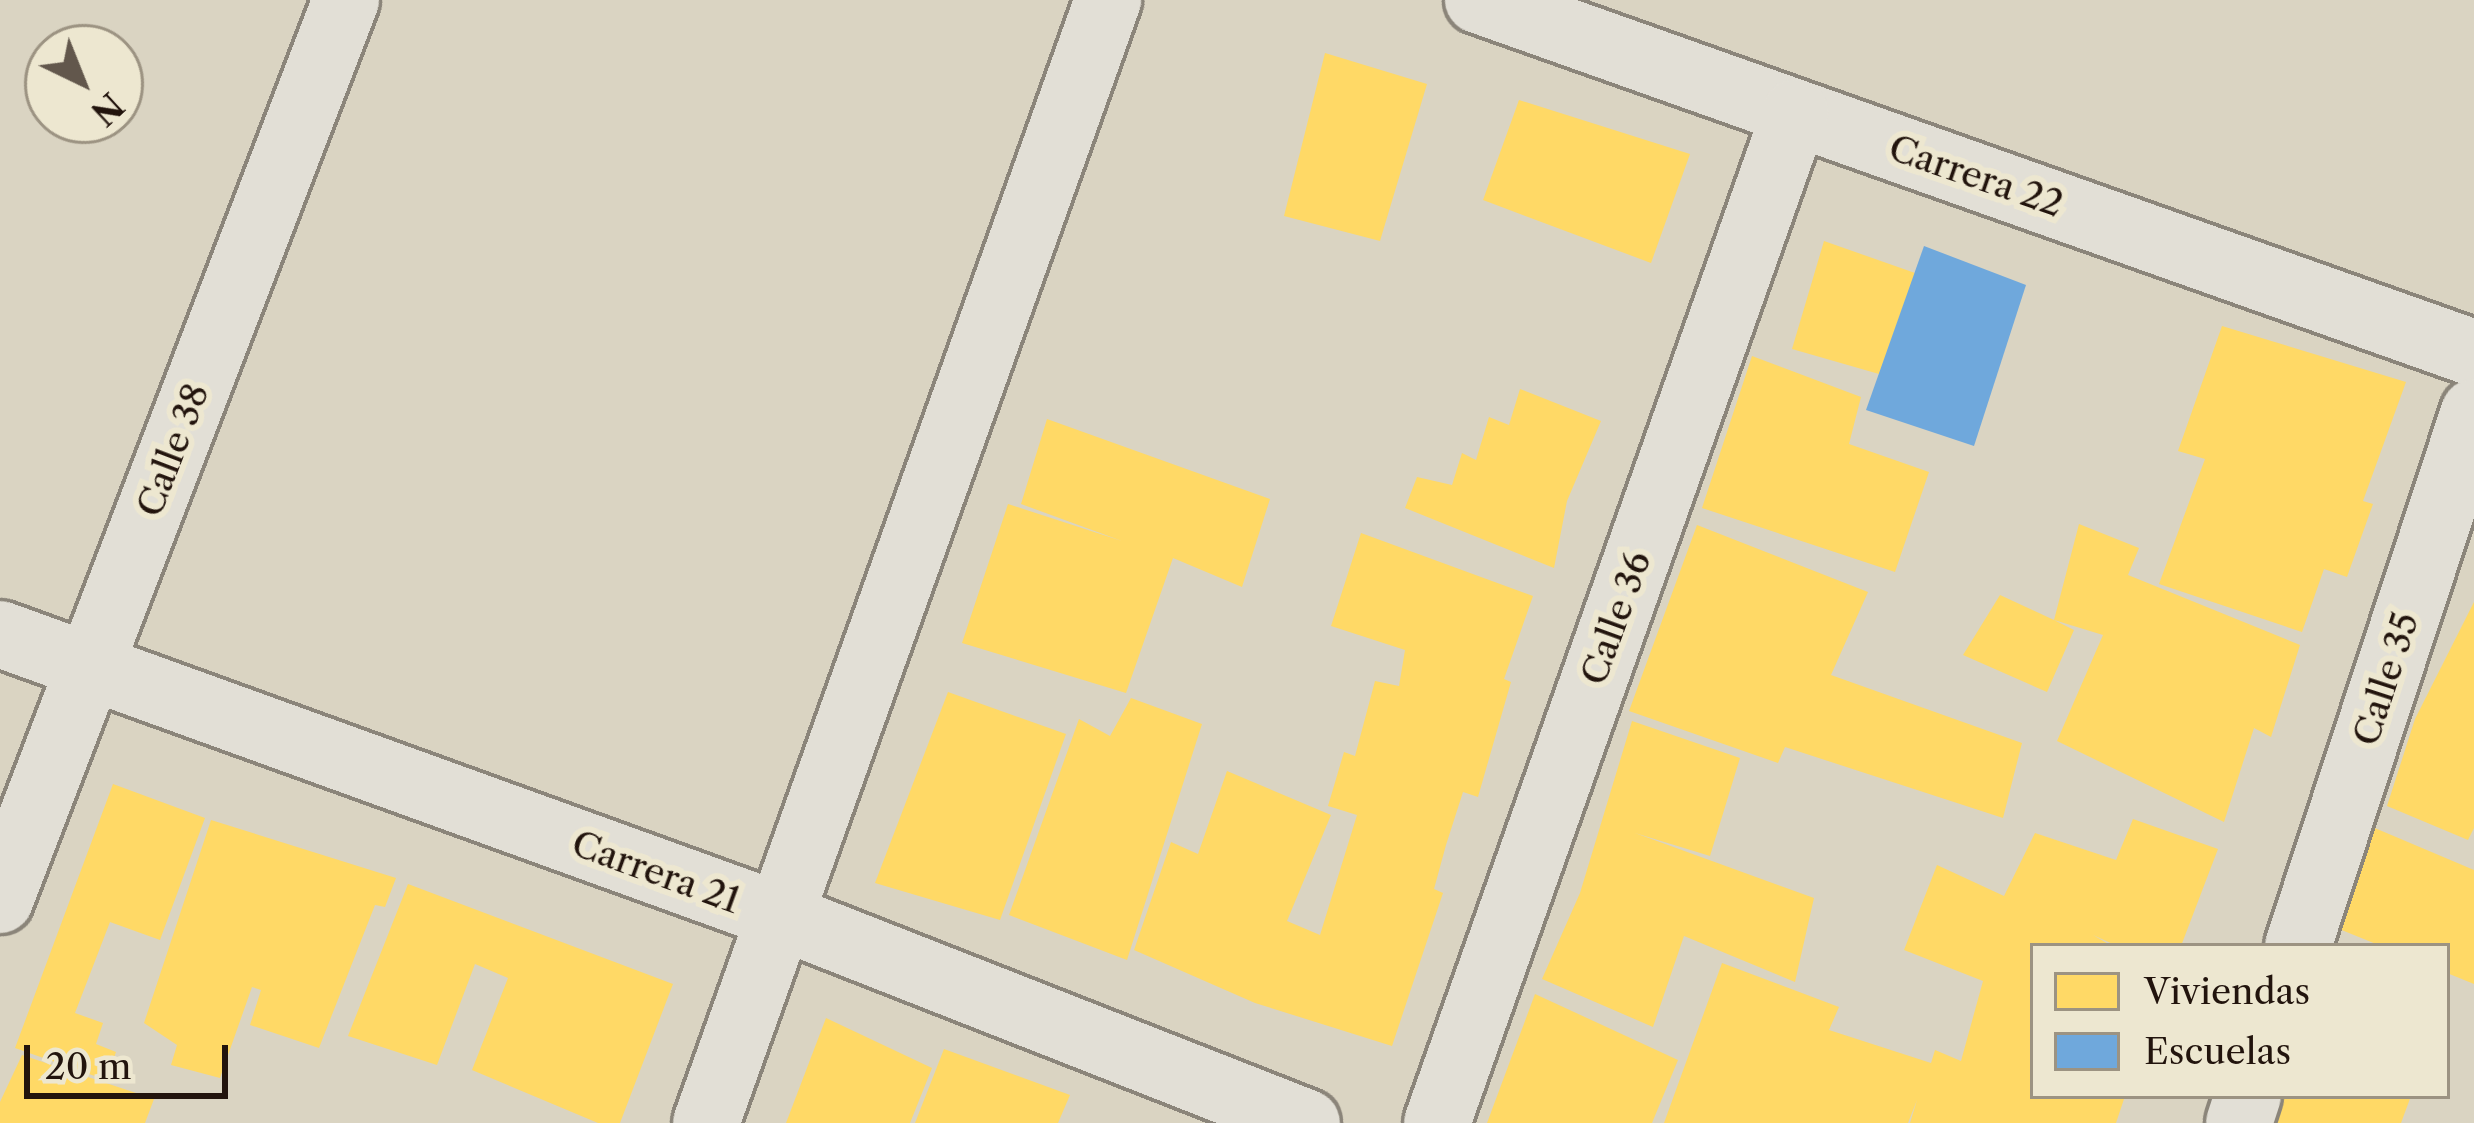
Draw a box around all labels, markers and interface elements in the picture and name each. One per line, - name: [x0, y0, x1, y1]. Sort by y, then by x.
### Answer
- north arrow: [24, 24, 144, 144]
- text: N: [82, 84, 131, 133]
- street label: Carrera 22: [1883, 126, 2069, 226]
- street label: Calle 38: [128, 377, 218, 523]
- street label: Calle 36: [1572, 545, 1660, 691]
- street label: Calle 35: [2344, 607, 2428, 751]
- street label: Carrera 21: [566, 822, 746, 922]
- legend: [2030, 943, 2450, 1099]
- text: Viviendas: [2144, 969, 2310, 1013]
- scale bar: [30, 1021, 234, 1095]
- text: Escuelas: [2144, 1029, 2291, 1073]
- text: 20 m: [45, 1044, 132, 1088]

